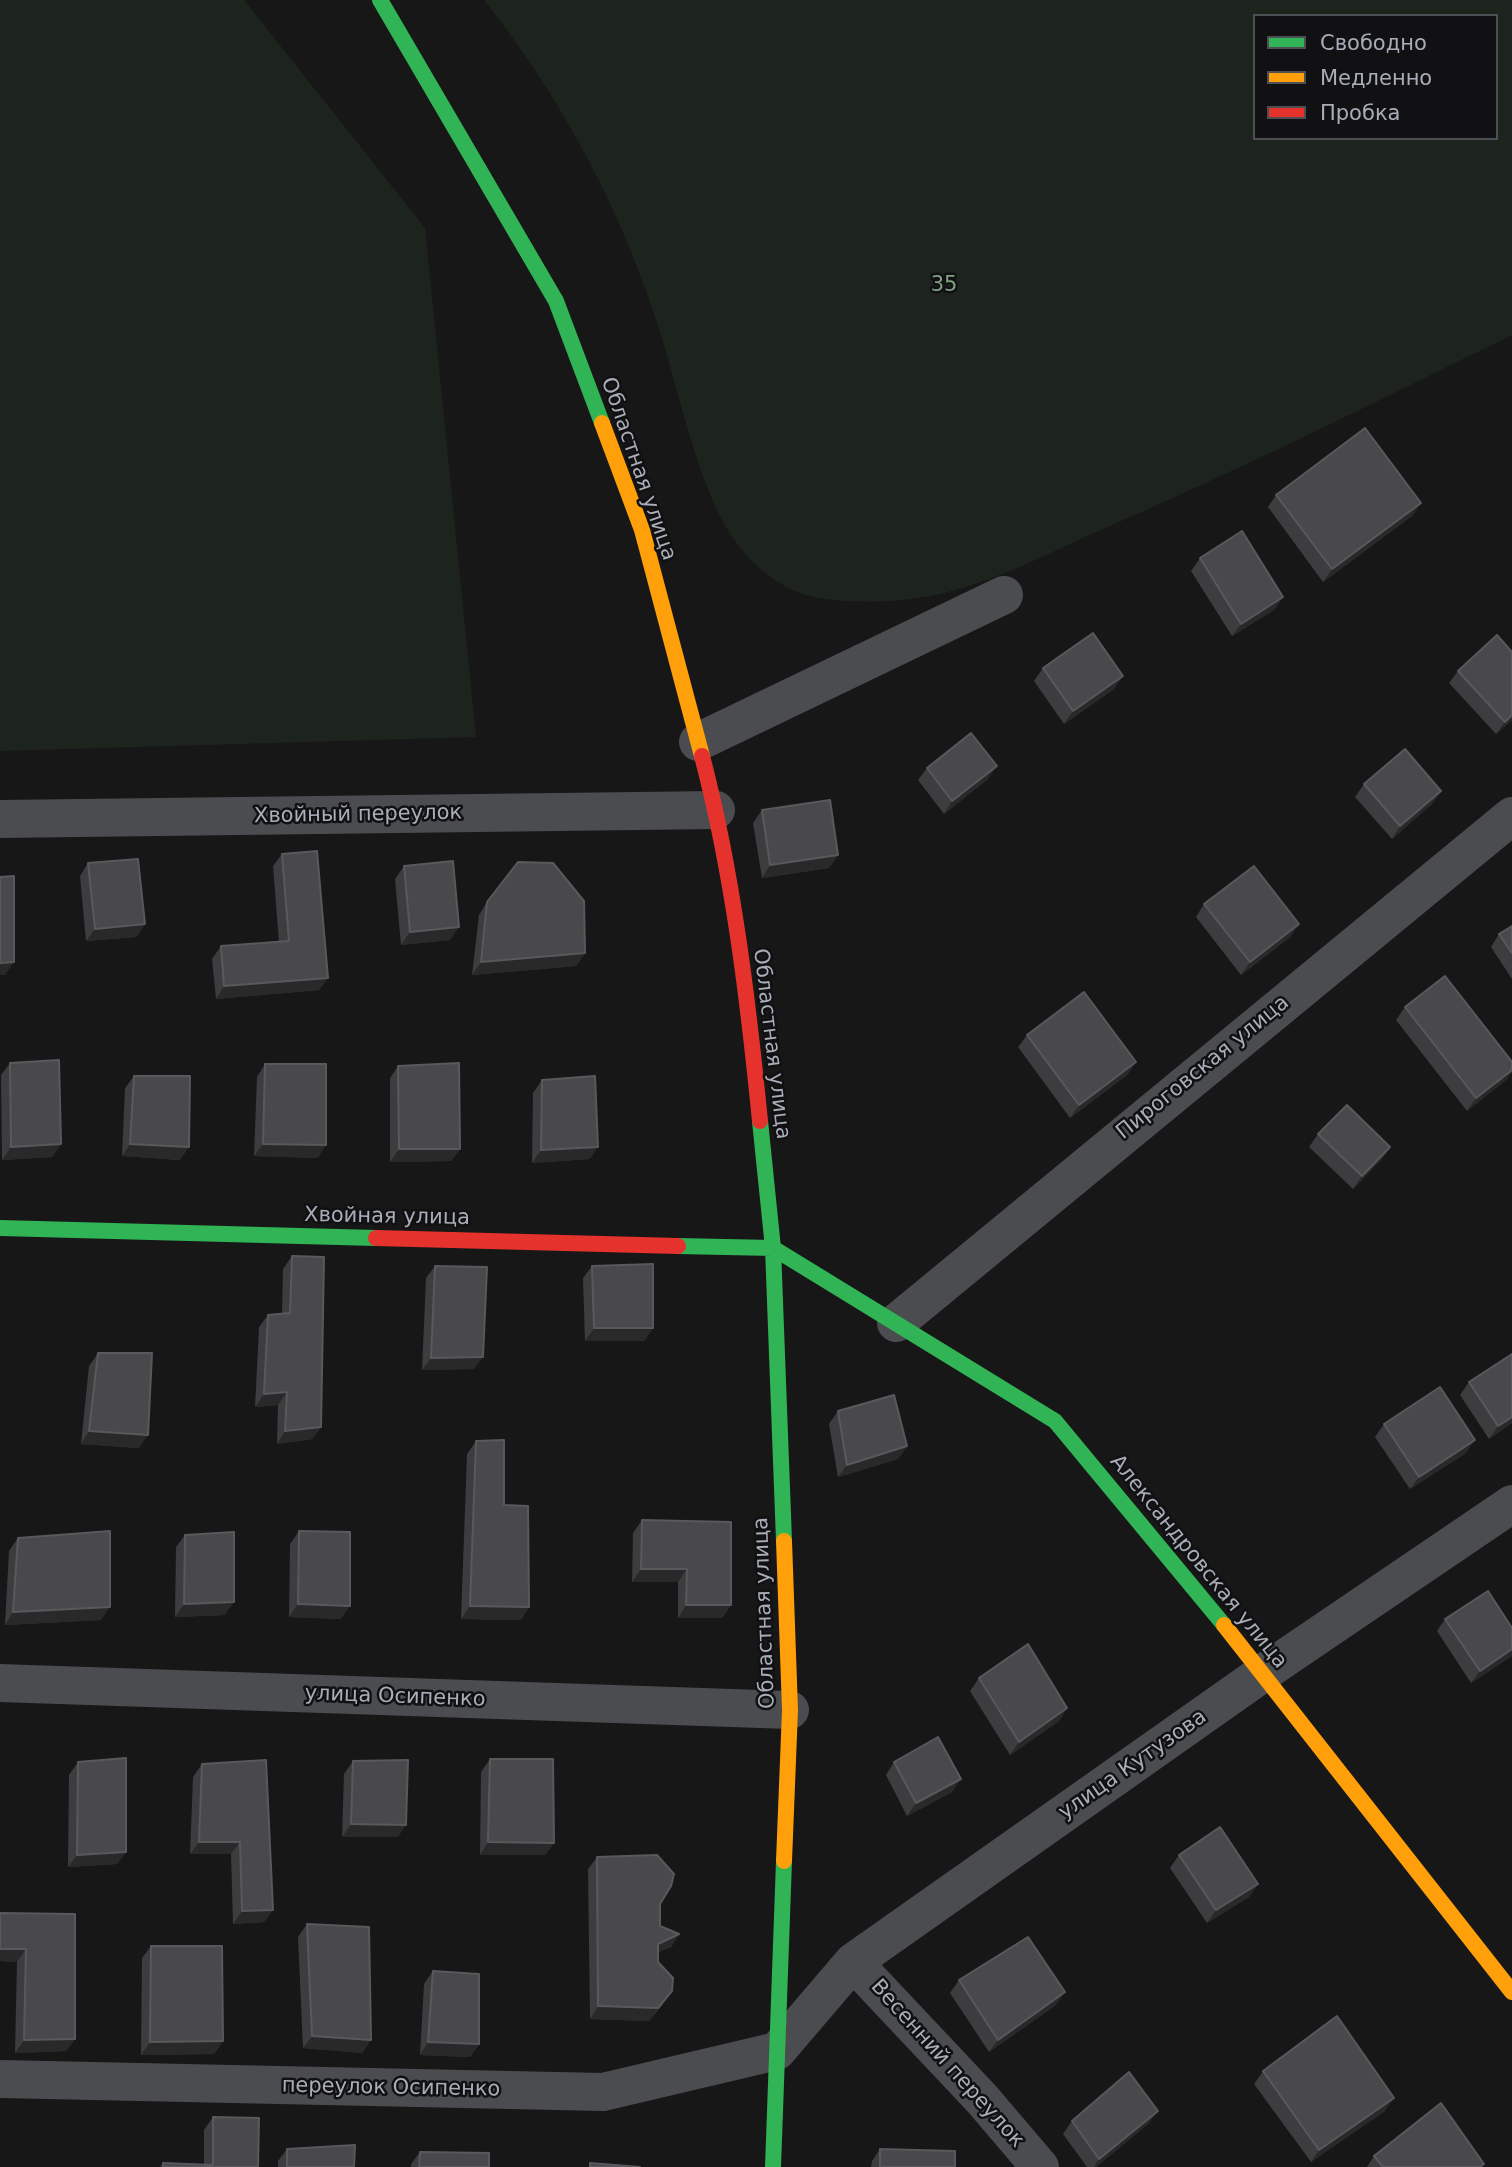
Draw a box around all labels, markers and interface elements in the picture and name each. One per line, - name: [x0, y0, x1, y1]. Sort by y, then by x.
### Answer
- legend: [1253, 14, 1498, 140]
- text: Свободно: [1320, 31, 1427, 55]
- text: Медленно: [1320, 66, 1432, 90]
- text: Пробка: [1320, 101, 1400, 125]
- park label: 35: [931, 273, 957, 299]
- street label: Областная улица: [595, 374, 681, 564]
- street label: Хвойный переулок: [254, 801, 462, 829]
- street label: Областная улица: [747, 947, 795, 1141]
- street label: Пироговская улица: [1112, 991, 1294, 1145]
- street label: Хвойная улица: [304, 1203, 470, 1231]
- street label: Александровская улица: [1104, 1450, 1292, 1674]
- street label: Областная улица: [749, 1517, 781, 1709]
- street label: улица Осипенко: [304, 1681, 486, 1713]
- street label: улица Кутузова: [1054, 1705, 1212, 1825]
- street label: Весенний переулок: [865, 1975, 1029, 2153]
- street label: переулок Осипенко: [282, 2073, 500, 2103]

